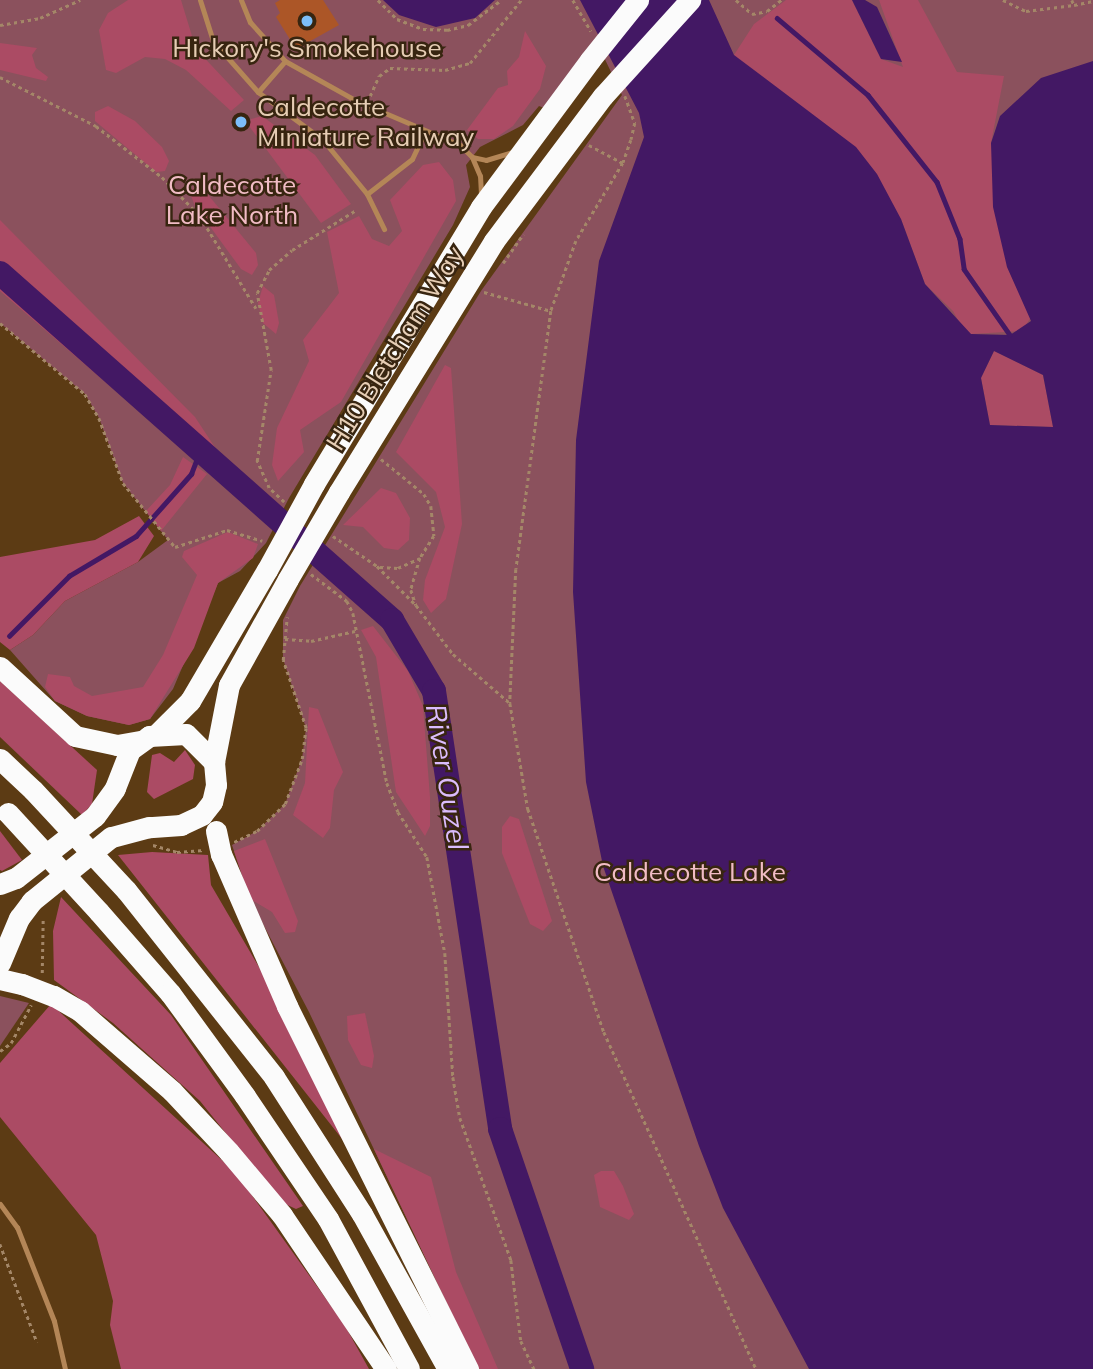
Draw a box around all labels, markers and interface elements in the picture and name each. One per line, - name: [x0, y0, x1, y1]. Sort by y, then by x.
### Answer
- marker: Hickory's Smokehouse: [299, 13, 315, 29]
- place label: Hickory's Smokehouse: [172, 32, 442, 64]
- place label: Caldecotte Miniature Railway: [257, 91, 474, 152]
- marker: Caldecotte Miniature Railway: [231, 112, 251, 132]
- park label: Caldecotte Lake North: [166, 169, 298, 230]
- street label: H10 Bletcham Way: [320, 240, 470, 456]
- water label: River Ouzel: [419, 702, 475, 852]
- park label: Caldecotte Lake: [594, 856, 786, 888]

